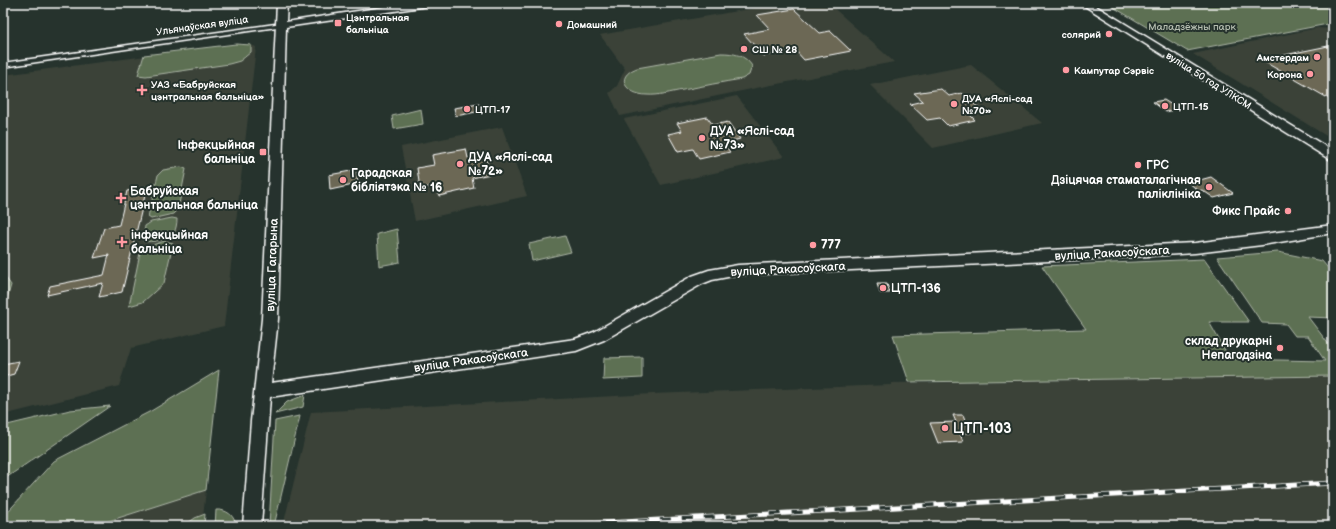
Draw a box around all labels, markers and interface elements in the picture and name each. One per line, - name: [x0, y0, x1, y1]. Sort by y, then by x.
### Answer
- place label: Цэнтральная бальніца: [346, 12, 409, 36]
- street label: Ульянаўская вуліца: [155, 14, 249, 38]
- marker: Цэнтральная бальніца: [333, 18, 343, 28]
- marker: Домашний: [554, 19, 564, 29]
- place label: Домашний: [567, 19, 617, 31]
- park label: Маладзёжны парк: [1148, 21, 1236, 33]
- place label: солярий: [1062, 29, 1101, 41]
- marker: солярий: [1104, 29, 1114, 39]
- marker: СШ № 28: [739, 44, 749, 54]
- place label: СШ № 28: [752, 44, 797, 56]
- street label: вуліца 50 год УЛКСМ: [1164, 50, 1253, 112]
- place label: Амстердам: [1256, 52, 1309, 64]
- marker: Амстердам: [1312, 52, 1322, 62]
- marker: Кампутар Сэрвіс: [1061, 65, 1071, 75]
- place label: Кампутар Сэрвіс: [1074, 65, 1154, 77]
- place label: Корона: [1267, 69, 1302, 81]
- marker: Корона: [1305, 69, 1315, 79]
- place label: УАЗ «Бабруйская цэнтральная бальніца»: [151, 79, 265, 103]
- marker: УАЗ «Бабруйская цэнтральная бальніца»: [136, 84, 148, 96]
- place label: ДУА «Яслі-сад №70»: [962, 93, 1032, 117]
- marker: ДУА «Яслі-сад №70»: [949, 99, 959, 109]
- marker: ЦТП-15: [1160, 101, 1170, 111]
- place label: ЦТП-15: [1173, 101, 1209, 113]
- marker: ЦТП-17: [462, 104, 472, 114]
- place label: ЦТП-17: [475, 104, 511, 116]
- place label: ДУА «Яслі-сад №73»: [710, 124, 795, 153]
- marker: ДУА «Яслі-сад №73»: [697, 133, 707, 143]
- place label: Інфекцыйная бальніца: [177, 138, 256, 167]
- marker: Інфекцыйная бальніца: [258, 147, 268, 157]
- place label: ДУА «Яслі-сад №72»: [468, 150, 553, 179]
- place label: ГРС: [1146, 158, 1169, 173]
- marker: ДУА «Яслі-сад №72»: [455, 159, 465, 169]
- marker: ГРС: [1133, 160, 1143, 170]
- place label: Гарадская бібліятэка № 16: [351, 166, 442, 195]
- place label: Дзіцячая стаматалагічная паліклініка: [1051, 173, 1202, 202]
- marker: Гарадская бібліятэка № 16: [338, 175, 348, 185]
- marker: Дзіцячая стаматалагічная паліклініка: [1204, 182, 1214, 192]
- place label: Бабруйская цэнтральная бальніца: [130, 184, 259, 213]
- marker: Бабруйская цэнтральная бальніца: [115, 192, 127, 204]
- place label: Фикс Прайс: [1212, 204, 1280, 219]
- marker: Фикс Прайс: [1283, 206, 1293, 216]
- street label: вуліца Гагарына: [263, 218, 282, 312]
- place label: інфекцыйная бальніца: [131, 228, 208, 257]
- marker: інфекцыйная бальніца: [116, 236, 128, 248]
- place label: 777: [821, 238, 841, 253]
- marker: 777: [808, 240, 818, 250]
- street label: вуліца Ракасоўскага: [1054, 243, 1170, 264]
- street label: вуліца Ракасоўскага: [730, 259, 846, 280]
- place label: ЦТП-136: [891, 281, 941, 296]
- marker: ЦТП-136: [878, 283, 888, 293]
- place label: склад друкарні Непагодзіна: [1185, 334, 1273, 363]
- marker: склад друкарні Непагодзіна: [1275, 343, 1285, 353]
- street label: вуліца Ракасоўскага: [413, 345, 529, 376]
- place label: ЦТП-103: [953, 420, 1011, 437]
- marker: ЦТП-103: [940, 423, 950, 433]

